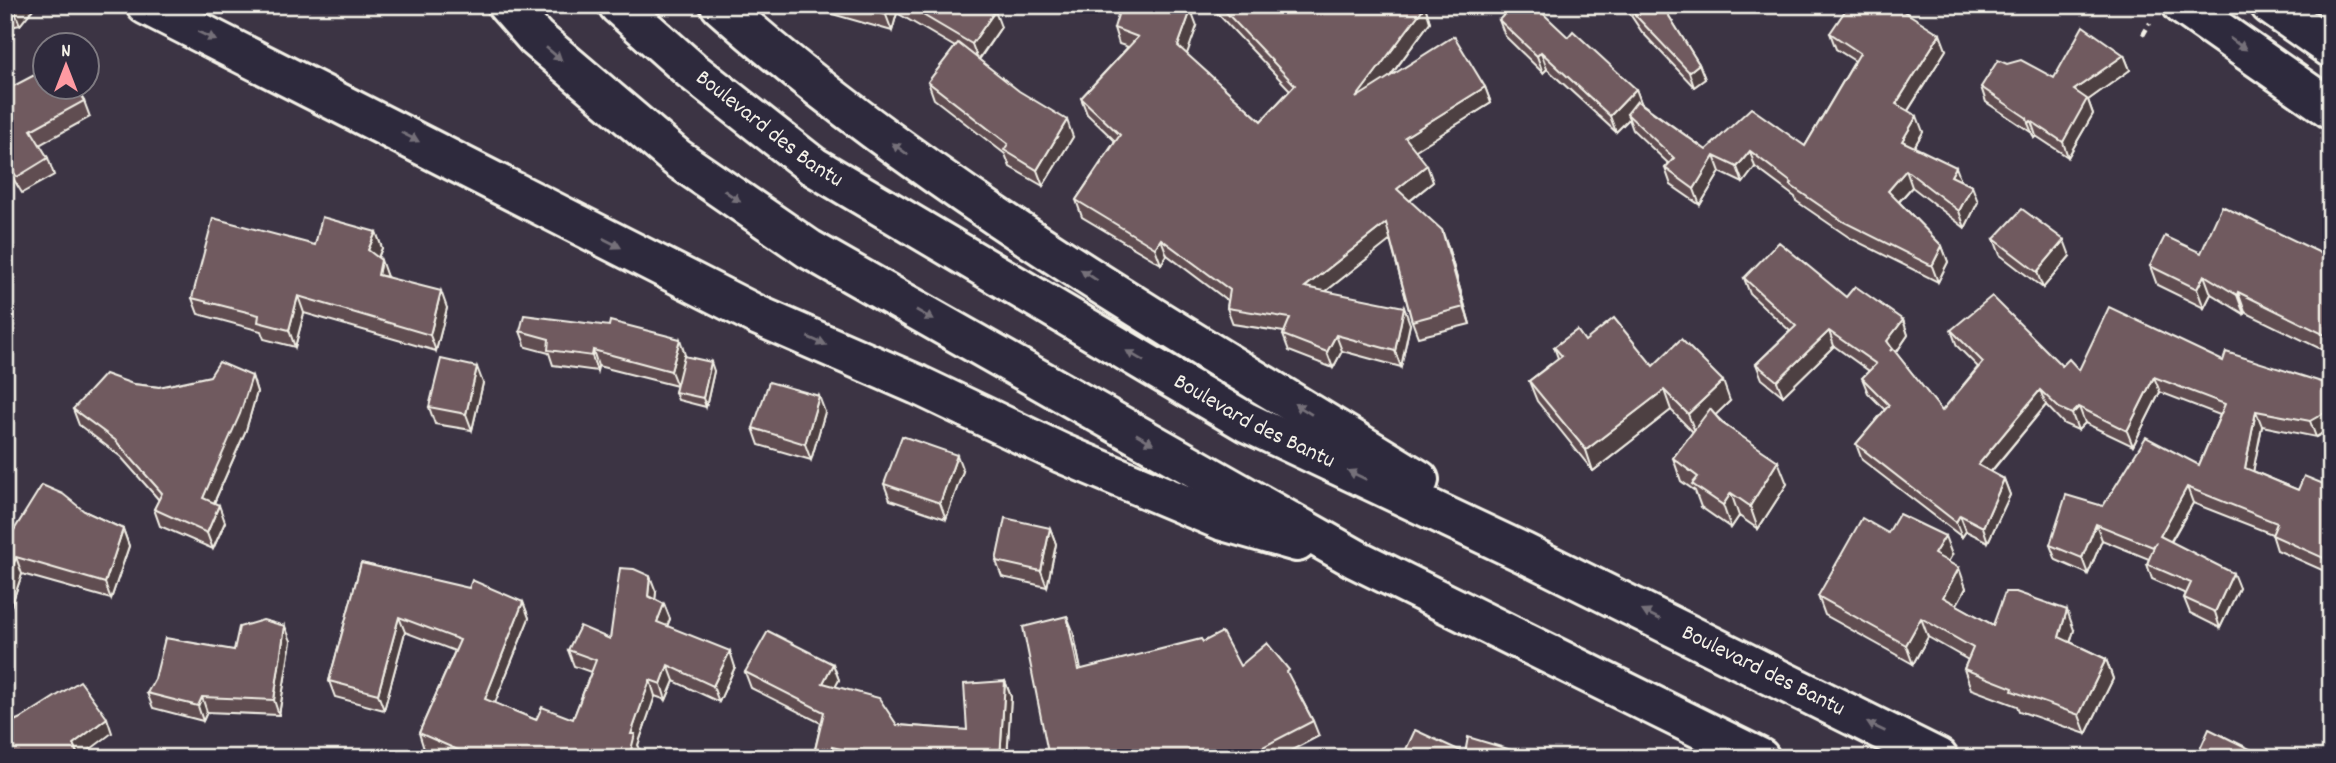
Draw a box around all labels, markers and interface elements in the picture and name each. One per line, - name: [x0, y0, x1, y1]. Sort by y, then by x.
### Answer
- one-way arrow: [197, 30, 217, 42]
- north arrow: [32, 32, 102, 102]
- one-way arrow: [2229, 37, 2247, 51]
- text: N: [61, 39, 71, 66]
- one-way arrow: [546, 46, 563, 61]
- street label: Boulevard des Bantu: [688, 63, 849, 197]
- one-way arrow: [401, 131, 421, 143]
- one-way arrow: [891, 142, 909, 156]
- one-way arrow: [723, 189, 741, 203]
- one-way arrow: [602, 237, 622, 248]
- one-way arrow: [1079, 269, 1099, 282]
- one-way arrow: [916, 309, 935, 321]
- one-way arrow: [807, 335, 827, 347]
- one-way arrow: [1126, 350, 1145, 363]
- street label: Boulevard des Bantu: [1167, 366, 1340, 478]
- one-way arrow: [1293, 402, 1312, 415]
- one-way arrow: [1135, 433, 1154, 445]
- one-way arrow: [1347, 469, 1367, 480]
- one-way arrow: [1641, 610, 1661, 621]
- street label: Boulevard des Bantu: [1676, 617, 1850, 726]
- one-way arrow: [1866, 722, 1886, 733]

